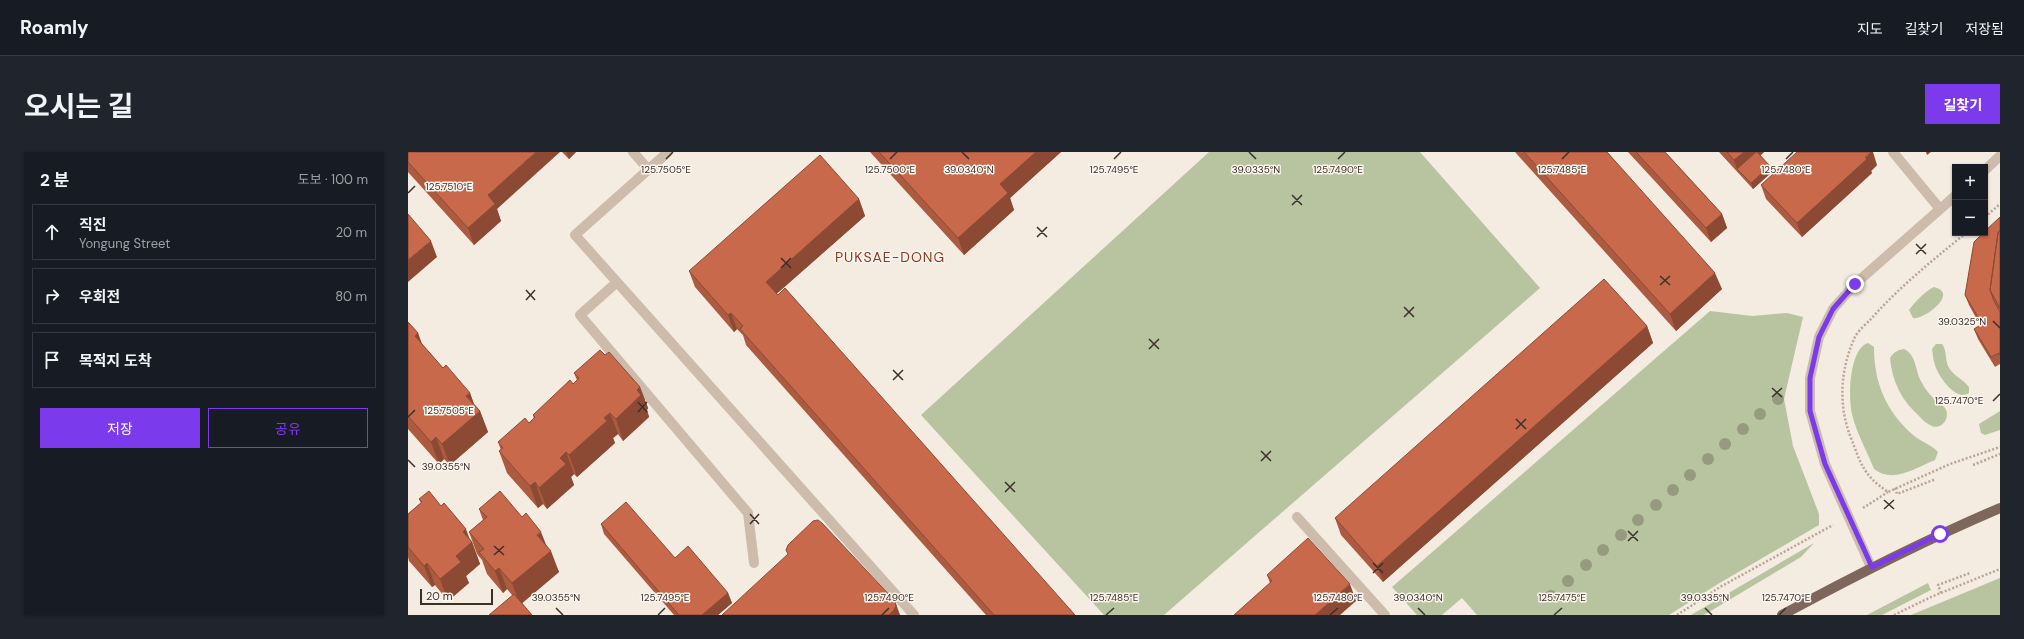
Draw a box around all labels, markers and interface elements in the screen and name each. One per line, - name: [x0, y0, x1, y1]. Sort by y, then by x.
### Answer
- text: Roamly: [20, 15, 89, 40]
- text: 지도: [1857, 20, 1883, 38]
- text: 길찾기: [1905, 20, 1943, 38]
- text: 저장됨: [1965, 20, 2004, 38]
- button: 길찾기: [1925, 84, 2000, 124]
- text: 오시는 길: [24, 88, 134, 125]
- text: 125.7505°E: [641, 163, 691, 176]
- text: 125.7500°E: [865, 163, 916, 176]
- text: 39.0340°N: [944, 163, 994, 176]
- text: 125.7495°E: [1090, 163, 1139, 176]
- text: 39.0335°N: [1232, 163, 1280, 176]
- text: 125.7490°E: [1313, 163, 1363, 176]
- text: 125.7485°E: [1538, 163, 1587, 176]
- text: 125.7480°E: [1761, 163, 1811, 176]
- map controls: [1952, 164, 1988, 236]
- button: +: [1952, 164, 1988, 200]
- text: 2 분: [40, 169, 69, 191]
- text: 도보 · 100 m: [298, 171, 368, 188]
- text: 125.7510°E: [426, 180, 473, 193]
- button: −: [1952, 200, 1988, 236]
- text: 직진: [79, 215, 107, 235]
- icon: ahead: [41, 221, 63, 243]
- text: 20 m: [336, 224, 367, 241]
- text: Yongung Street: [79, 235, 170, 252]
- district label: PUKSAE-DONG: [835, 248, 945, 266]
- route end: [1846, 275, 1864, 293]
- icon: right: [41, 285, 63, 307]
- text: 우회전: [79, 287, 120, 307]
- text: 80 m: [335, 288, 367, 305]
- text: 39.0325°N: [1938, 315, 1986, 328]
- icon: arrive: [41, 349, 63, 371]
- text: 목적지 도착: [79, 351, 152, 371]
- text: 125.7470°E: [1935, 394, 1984, 407]
- text: 125.7505°E: [424, 404, 474, 417]
- button: 저장: [40, 408, 200, 448]
- button: 공유: [208, 408, 368, 448]
- text: 39.0355°N: [422, 460, 470, 473]
- route start: [1931, 525, 1949, 543]
- scale bar: [420, 587, 493, 606]
- text: 20 m: [426, 589, 452, 603]
- text: 39.0355°N: [532, 591, 580, 604]
- text: 125.7495°E: [641, 591, 690, 604]
- text: 125.7490°E: [864, 591, 914, 604]
- text: 125.7485°E: [1090, 591, 1139, 604]
- text: 125.7480°E: [1313, 591, 1363, 604]
- text: 39.0340°N: [1393, 591, 1443, 604]
- text: 125.7475°E: [1538, 591, 1586, 604]
- text: 39.0335°N: [1681, 591, 1729, 604]
- text: 125.7470°E: [1762, 591, 1811, 604]

